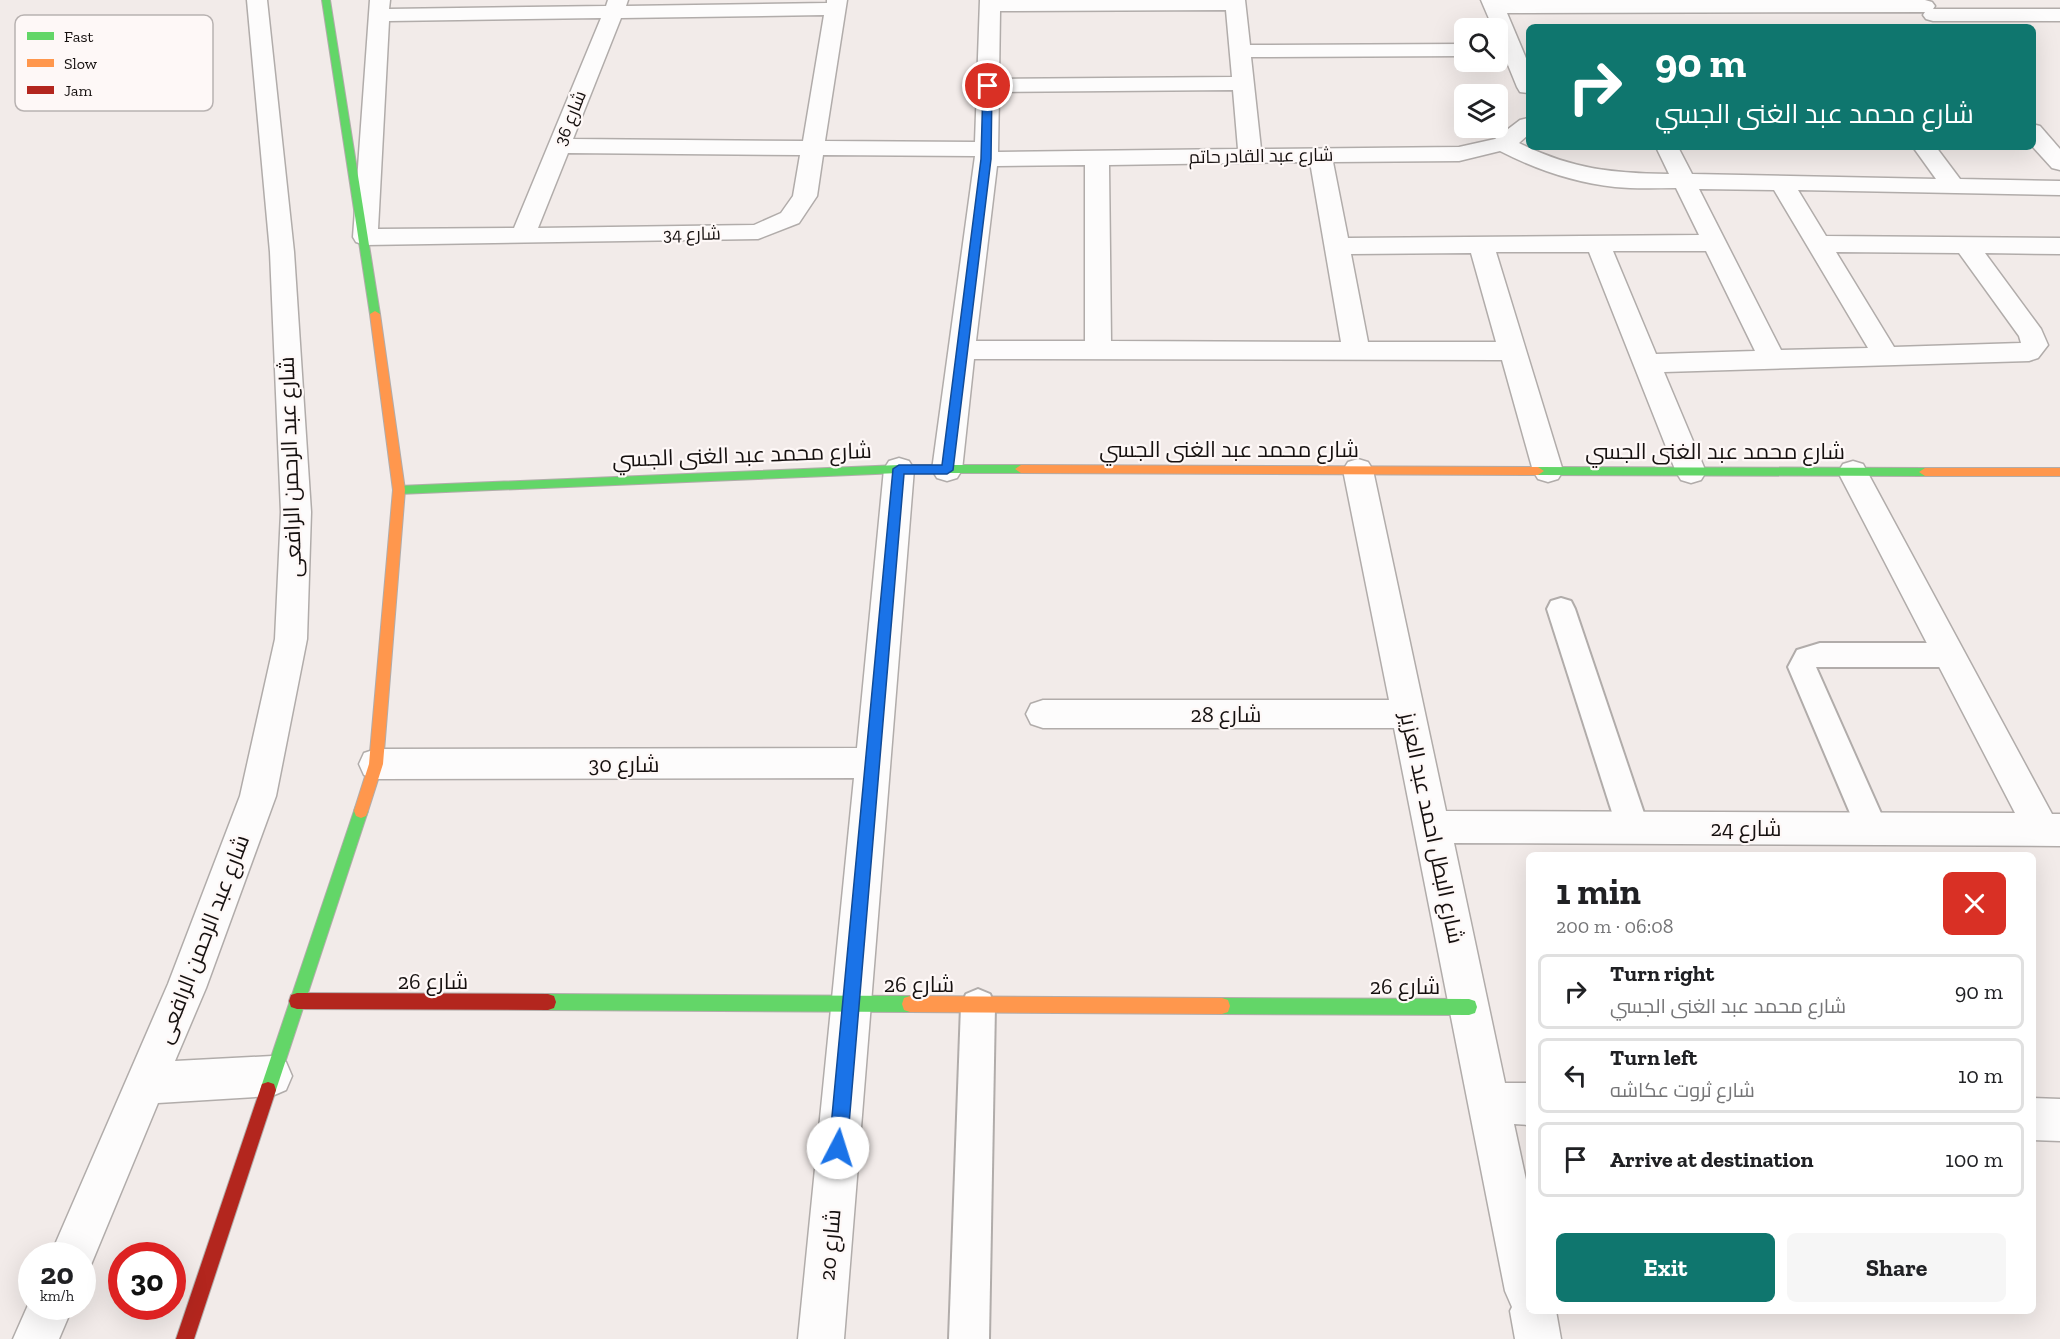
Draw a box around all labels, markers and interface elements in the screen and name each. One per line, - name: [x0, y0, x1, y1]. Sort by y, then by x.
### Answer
- legend: [15, 15, 213, 111]
- map controls: [1454, 18, 1508, 138]
- button: search: [1454, 18, 1508, 72]
- text: Fast: [64, 27, 93, 46]
- text: 90 m: [1655, 37, 1746, 88]
- icon: right: [1556, 48, 1634, 126]
- text: Slow: [64, 54, 98, 73]
- pin: [962, 60, 1013, 111]
- icon: arrive: [971, 69, 1004, 102]
- text: Jam: [64, 81, 93, 100]
- button: layers: [1454, 84, 1508, 138]
- street label: شارع 36: [549, 87, 592, 149]
- text: شارع محمد عبد الغنى الجسي: [1655, 98, 1974, 130]
- street label: شارع عبد القادر حاتم: [1188, 144, 1334, 169]
- street label: شارع 34: [663, 223, 721, 246]
- street label: شارع عبد الرحمن الرافعى: [273, 356, 308, 578]
- street label: شارع محمد عبد الغنى الجسي: [1099, 436, 1359, 466]
- street label: شارع محمد عبد الغنى الجسي: [612, 437, 872, 476]
- street label: شارع محمد عبد الغنى الجسي: [1585, 438, 1845, 468]
- street label: شارع 28: [1191, 701, 1261, 729]
- street label: شارع البطل احمد عبد العزيز: [1393, 708, 1470, 946]
- street label: شارع 30: [588, 751, 660, 779]
- street label: شارع 24: [1711, 815, 1781, 843]
- street label: شارع عبد الرحمن الرافعى: [151, 831, 256, 1047]
- text: 1 min: [1556, 870, 1641, 913]
- button: close: [1943, 872, 2006, 935]
- text: 200 m · 06:08: [1556, 914, 1674, 938]
- text: Turn right: [1610, 960, 1714, 987]
- street label: شارع 26: [398, 968, 468, 996]
- street label: شارع 26: [884, 971, 954, 999]
- street label: شارع 26: [1370, 973, 1440, 1001]
- icon: right: [1559, 975, 1592, 1008]
- text: 90 m: [1955, 978, 2003, 1005]
- text: شارع محمد عبد الغنى الجسي: [1610, 994, 1846, 1018]
- text: Turn left: [1610, 1044, 1697, 1071]
- icon: left: [1559, 1059, 1592, 1092]
- text: 10 m: [1958, 1062, 2003, 1089]
- text: شارع ثروت عكاشه: [1610, 1078, 1755, 1102]
- position arrow: [806, 1116, 870, 1180]
- icon: arrive: [1559, 1143, 1592, 1176]
- text: Arrive at destination: [1610, 1146, 1813, 1173]
- text: 100 m: [1945, 1146, 2003, 1173]
- street label: شارع 20: [813, 1208, 848, 1282]
- button: Exit: [1556, 1233, 1775, 1302]
- button: Share: [1787, 1233, 2006, 1302]
- speed limit sign: 30: [108, 1242, 186, 1320]
- text: 20: [40, 1256, 74, 1292]
- text: km/h: [40, 1287, 74, 1305]

